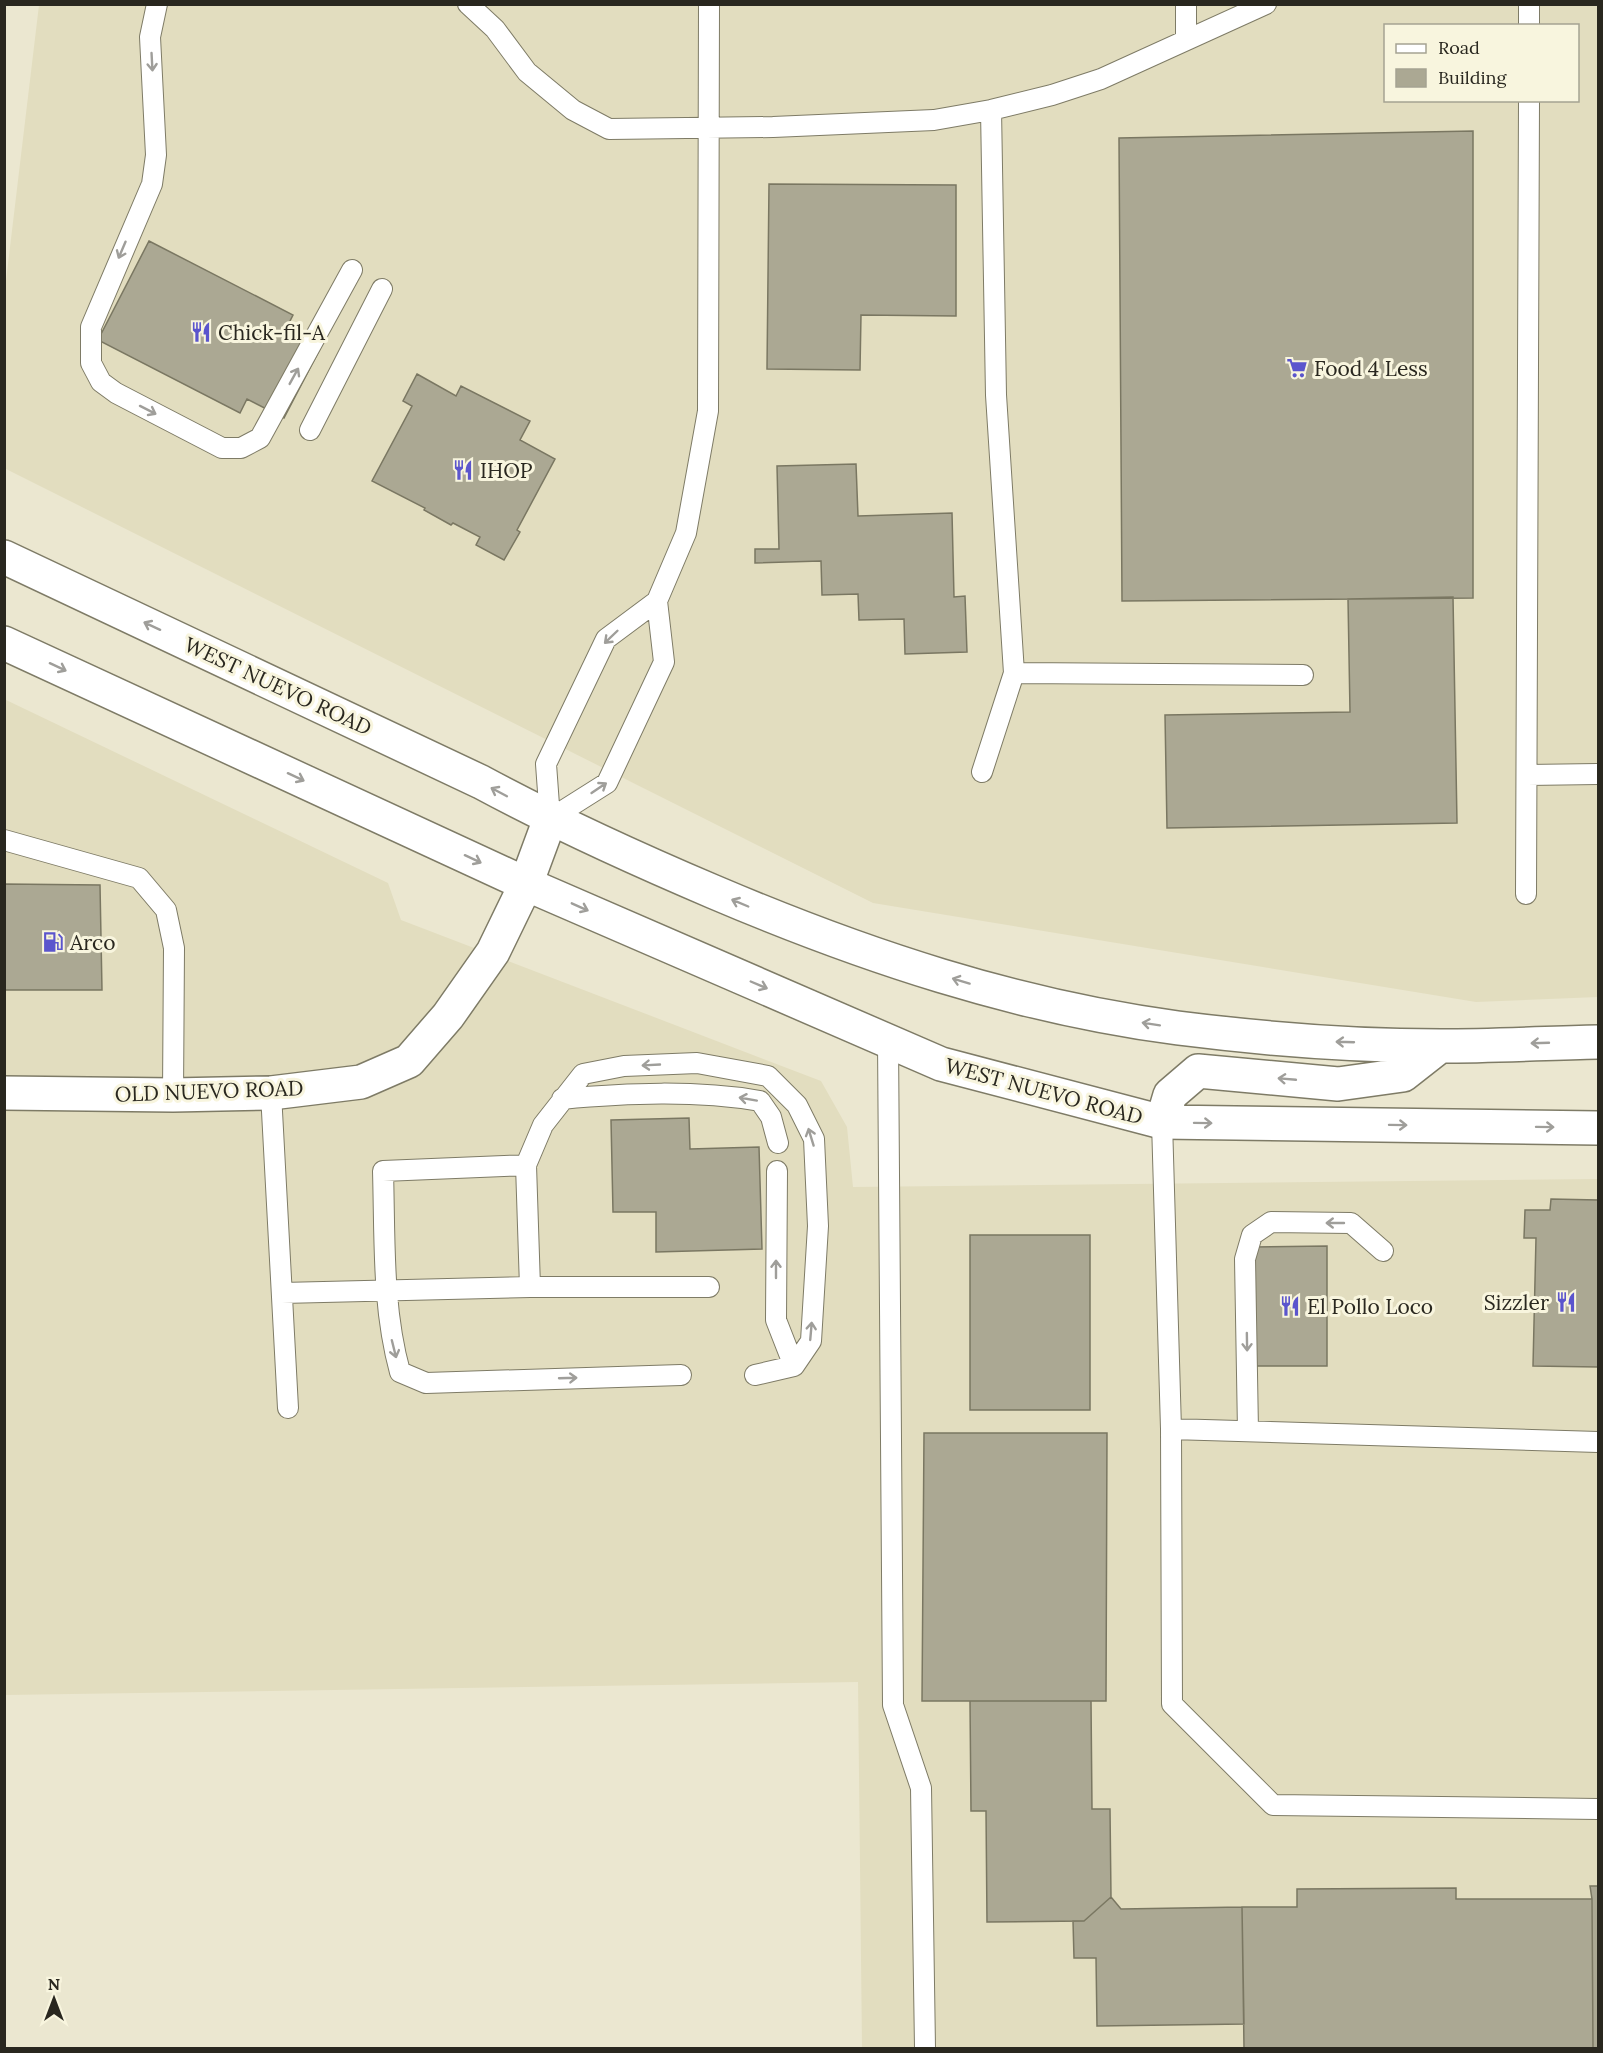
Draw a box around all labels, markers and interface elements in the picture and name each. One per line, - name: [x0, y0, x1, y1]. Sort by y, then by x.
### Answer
- legend: [1384, 24, 1579, 102]
- text: Road: [1438, 36, 1480, 59]
- one-way arrow: [146, 52, 157, 72]
- text: Building: [1438, 66, 1508, 89]
- one-way arrow: [116, 241, 127, 259]
- place label: Chick-fil-A: [218, 319, 326, 346]
- restaurant icon: Chick-fil-A: [189, 320, 213, 344]
- place label: Food 4 Less: [1314, 355, 1428, 382]
- supermarket icon: Food 4 Less: [1285, 356, 1309, 380]
- one-way arrow: [289, 367, 300, 385]
- one-way arrow: [139, 404, 156, 416]
- place label: IHOP: [480, 457, 533, 484]
- restaurant icon: IHOP: [451, 458, 475, 482]
- one-way arrow: [144, 620, 162, 632]
- one-way arrow: [603, 630, 618, 644]
- street label: WEST NUEVO ROAD: [180, 631, 376, 741]
- one-way arrow: [48, 662, 66, 674]
- one-way arrow: [286, 772, 304, 784]
- one-way arrow: [591, 782, 607, 794]
- one-way arrow: [491, 786, 508, 798]
- one-way arrow: [463, 854, 481, 866]
- one-way arrow: [731, 897, 750, 908]
- one-way arrow: [570, 902, 588, 913]
- place label: Arco: [69, 929, 115, 956]
- fuel station icon: Arco: [41, 930, 65, 954]
- one-way arrow: [952, 975, 971, 986]
- one-way arrow: [749, 980, 767, 991]
- one-way arrow: [1142, 1018, 1162, 1029]
- one-way arrow: [1336, 1037, 1356, 1048]
- one-way arrow: [1531, 1038, 1551, 1049]
- street label: WEST NUEVO ROAD: [942, 1052, 1146, 1130]
- one-way arrow: [641, 1059, 661, 1070]
- one-way arrow: [1278, 1073, 1298, 1084]
- street label: OLD NUEVO ROAD: [114, 1074, 304, 1108]
- one-way arrow: [739, 1093, 758, 1104]
- one-way arrow: [1192, 1117, 1212, 1129]
- one-way arrow: [1387, 1119, 1407, 1131]
- one-way arrow: [1534, 1121, 1554, 1133]
- one-way arrow: [805, 1128, 816, 1147]
- one-way arrow: [1326, 1217, 1346, 1229]
- one-way arrow: [770, 1259, 782, 1279]
- place label: Sizzler: [1484, 1289, 1549, 1316]
- restaurant icon: Sizzler: [1554, 1290, 1578, 1314]
- place label: El Pollo Loco: [1307, 1293, 1433, 1320]
- restaurant icon: El Pollo Loco: [1278, 1294, 1302, 1318]
- one-way arrow: [806, 1322, 817, 1342]
- one-way arrow: [1241, 1331, 1252, 1351]
- one-way arrow: [388, 1339, 400, 1358]
- one-way arrow: [558, 1373, 578, 1384]
- north arrow: [24, 1969, 84, 2029]
- text: N: [48, 1974, 60, 1994]

